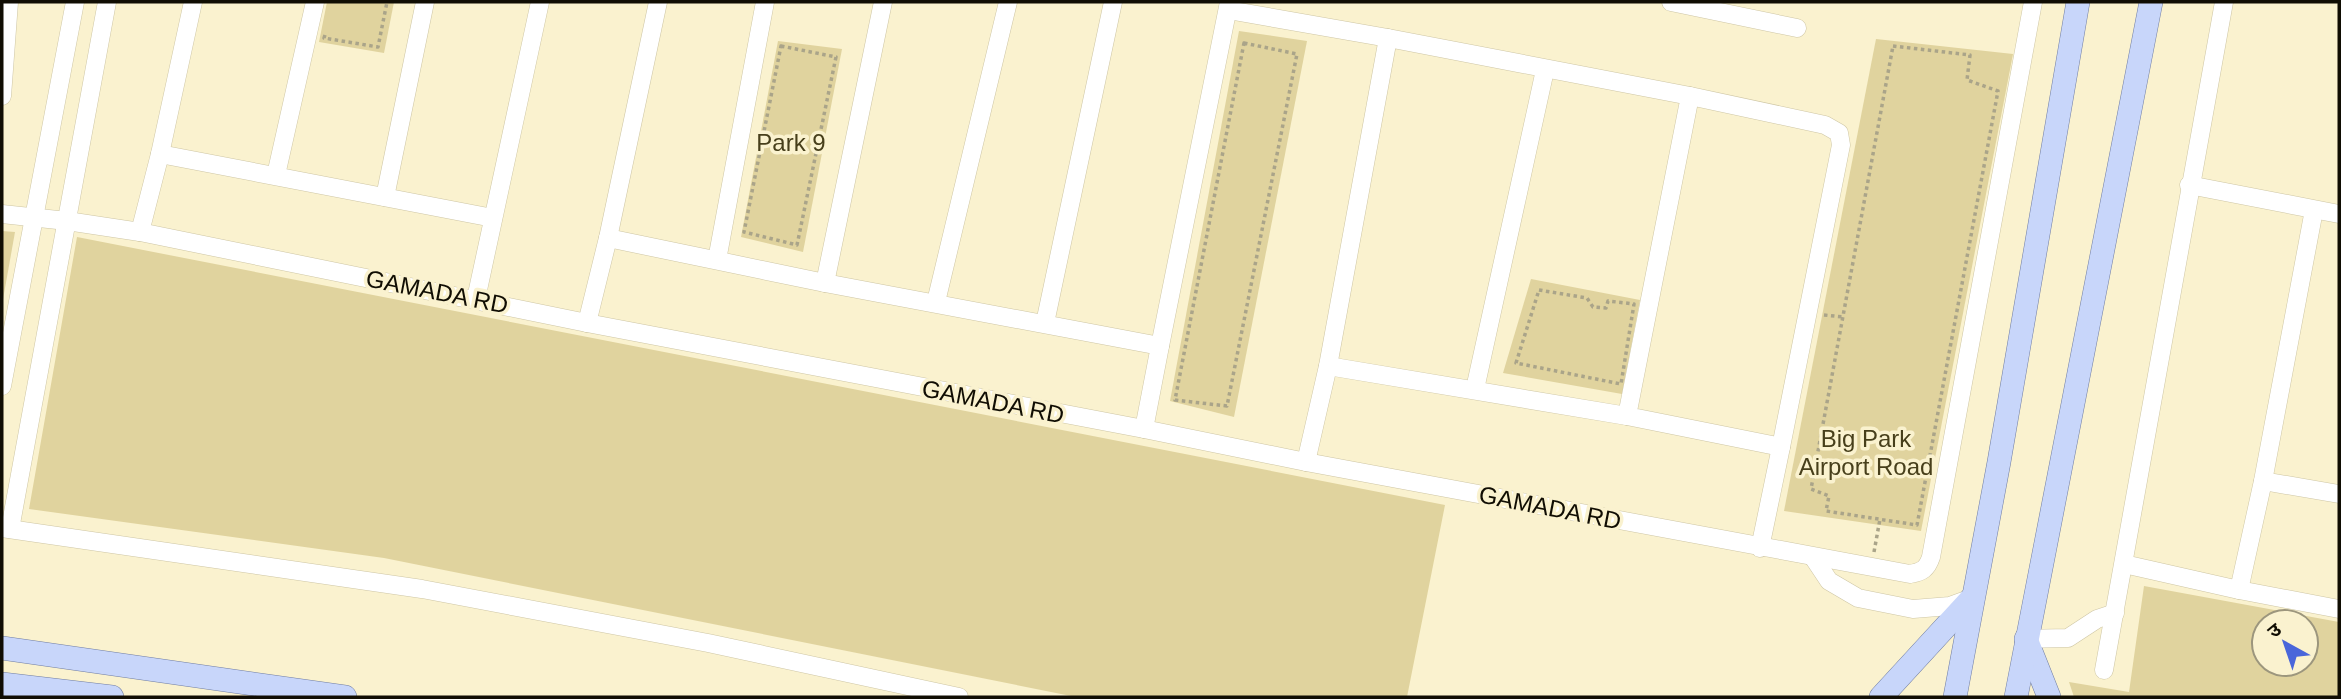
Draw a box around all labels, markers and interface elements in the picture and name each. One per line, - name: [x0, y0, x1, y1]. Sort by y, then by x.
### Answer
- park label: Park 9: [756, 129, 826, 156]
- street label: GAMADA RD: [364, 265, 510, 319]
- street label: GAMADA RD: [920, 375, 1066, 429]
- park label: Big Park Airport Road: [1799, 425, 1933, 480]
- street label: GAMADA RD: [1477, 481, 1623, 535]
- north arrow: [2250, 608, 2320, 678]
- text: उ: [2263, 618, 2286, 642]

